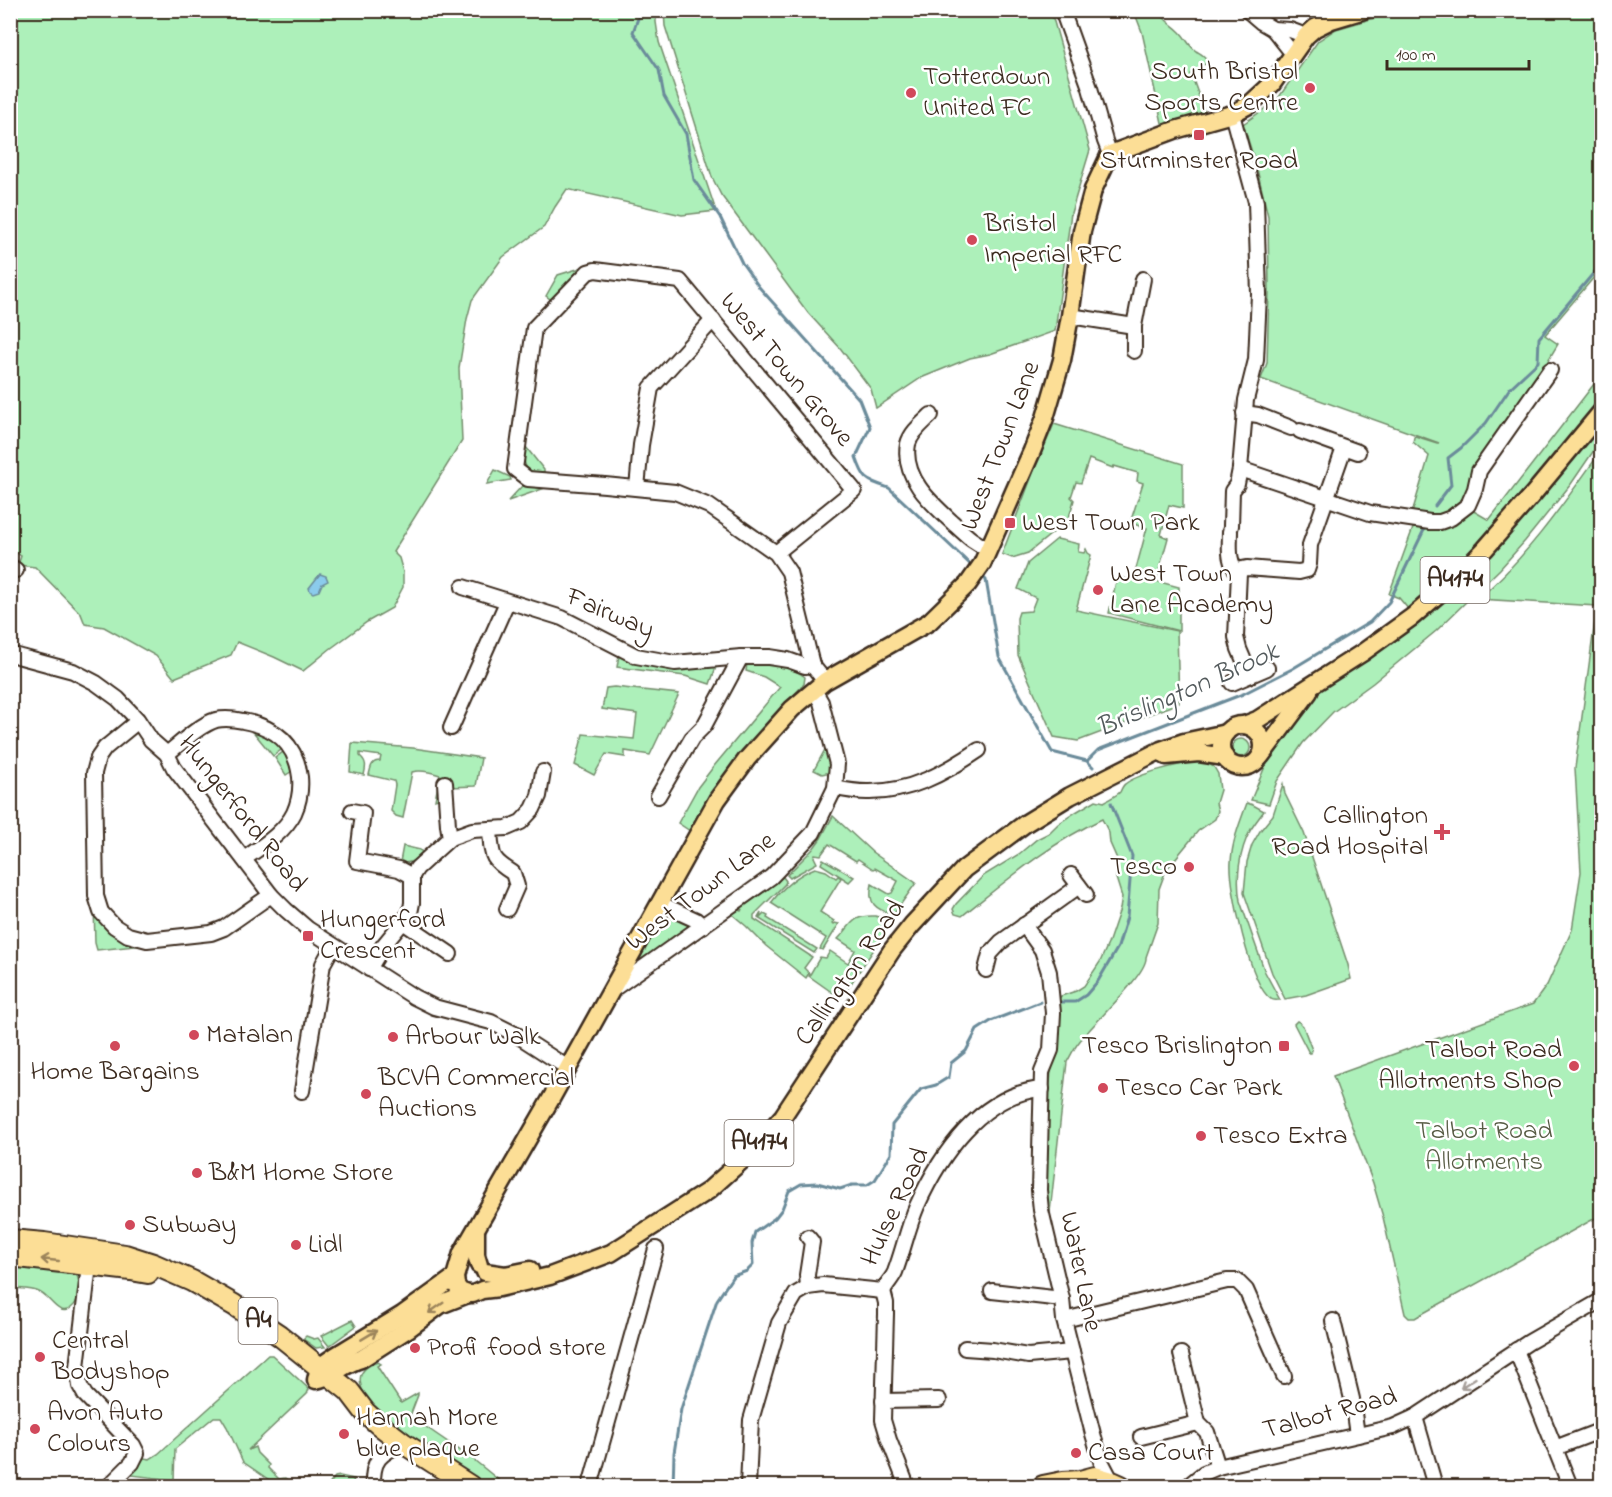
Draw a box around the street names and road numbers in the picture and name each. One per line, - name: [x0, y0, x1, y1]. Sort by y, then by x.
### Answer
- street label: West Town Grove: [710, 284, 863, 457]
- street label: West Town Lane: [951, 355, 1052, 536]
- road number: A4174: [1420, 557, 1490, 603]
- street label: Fairway: [559, 578, 660, 650]
- street label: Hungerford Road: [168, 727, 316, 901]
- street label: West Town Lane: [618, 822, 785, 961]
- street label: Callington Road: [786, 892, 916, 1054]
- road number: A4174: [724, 1120, 794, 1166]
- street label: Hulse Road: [852, 1141, 940, 1273]
- street label: Water Lane: [1048, 1208, 1112, 1336]
- road number: A4: [238, 1298, 278, 1344]
- street label: Talbot Road: [1259, 1377, 1401, 1451]

